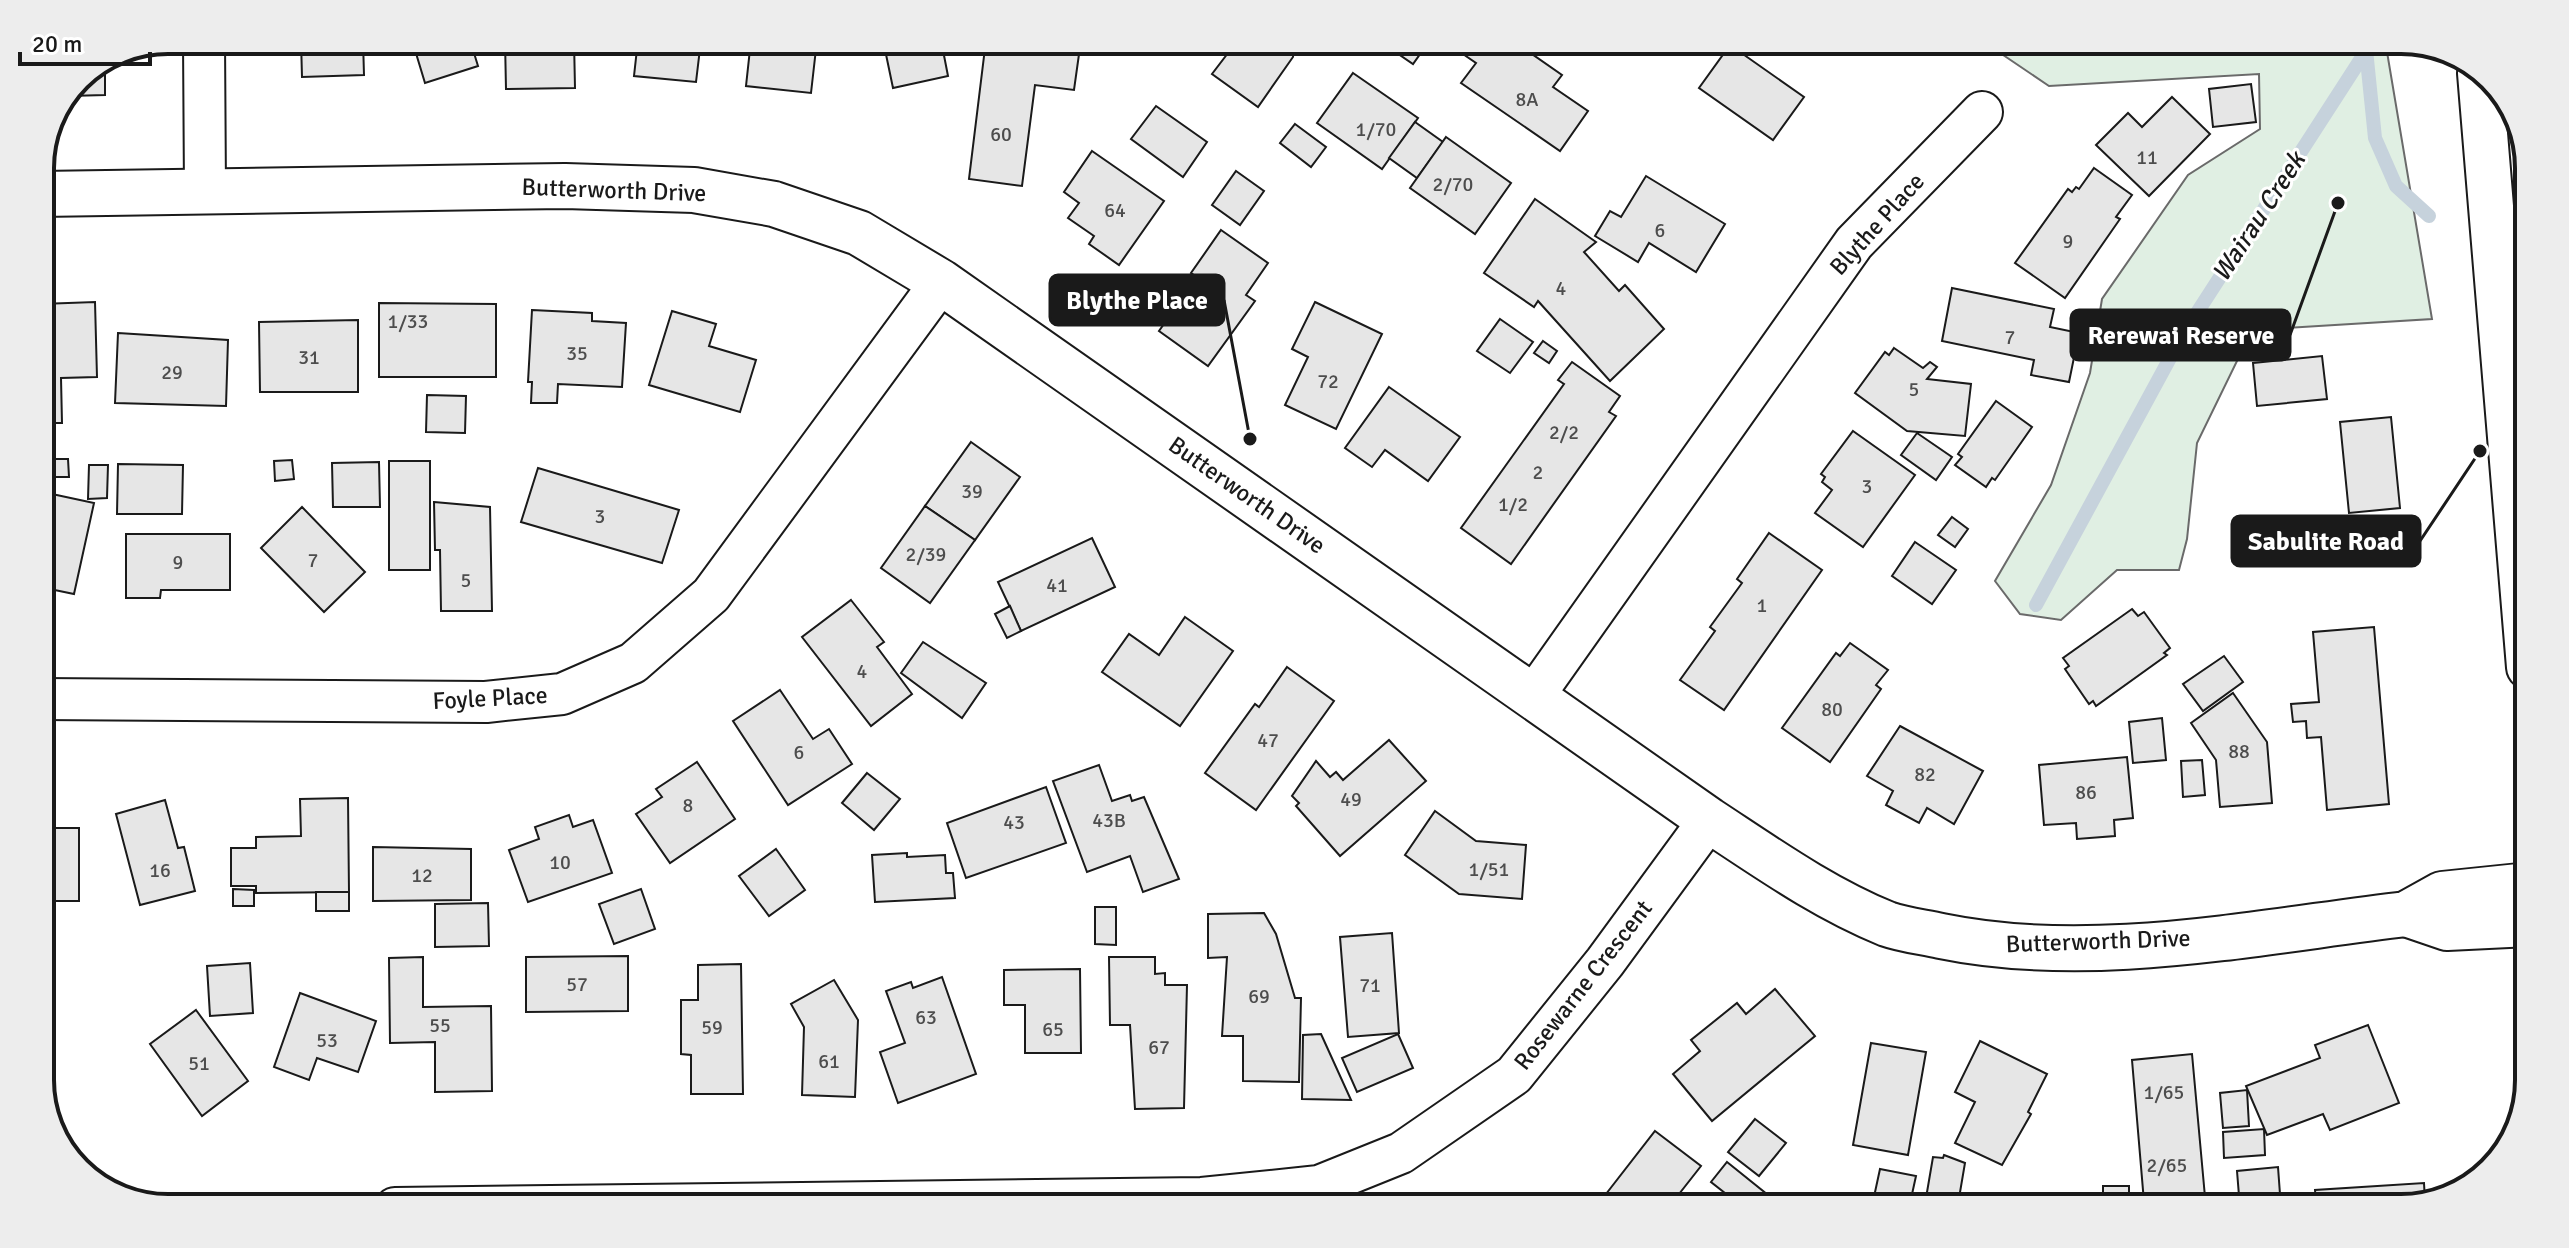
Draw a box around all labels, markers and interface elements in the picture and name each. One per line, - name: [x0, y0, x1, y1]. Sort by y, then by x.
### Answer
- scale bar: [20, 16, 150, 66]
- text: 20 m: [32, 29, 82, 59]
- house number: 8A: [1515, 87, 1539, 112]
- house number: 1/70: [1356, 117, 1396, 142]
- house number: 60: [990, 122, 1012, 147]
- house number: 11: [2136, 145, 2158, 170]
- water label: Wairau Creek: [2205, 145, 2314, 288]
- street label: Blythe Place: [1823, 167, 1931, 281]
- street label: Butterworth Drive: [521, 172, 707, 208]
- house number: 2/70: [1433, 172, 1473, 197]
- house number: 64: [1104, 198, 1126, 223]
- house number: 6: [1655, 218, 1665, 243]
- house number: 9: [2063, 229, 2073, 254]
- callout: Blythe Place: [1050, 275, 1224, 325]
- house number: 4: [1556, 276, 1567, 301]
- text: Blythe Place: [1066, 285, 1208, 317]
- house number: 1/33: [388, 309, 428, 334]
- callout: Rerewai Reserve: [2071, 310, 2290, 360]
- text: Rerewai Reserve: [2088, 320, 2275, 352]
- house number: 7: [2005, 325, 2015, 350]
- house number: 35: [566, 341, 588, 366]
- house number: 31: [298, 345, 320, 370]
- house number: 29: [161, 360, 183, 385]
- house number: 72: [1317, 369, 1339, 394]
- house number: 5: [1909, 377, 1919, 402]
- house number: 2/2: [1549, 420, 1579, 445]
- street label: Butterworth Drive: [1163, 430, 1331, 560]
- house number: 2: [1533, 460, 1543, 485]
- house number: 3: [1862, 474, 1872, 499]
- house number: 39: [961, 479, 983, 504]
- house number: 1/2: [1498, 492, 1528, 517]
- house number: 3: [595, 504, 605, 529]
- callout: Sabulite Road: [2232, 516, 2420, 566]
- text: Sabulite Road: [2248, 526, 2404, 558]
- house number: 2/39: [906, 542, 946, 567]
- house number: 7: [308, 548, 318, 573]
- house number: 9: [173, 550, 183, 575]
- house number: 5: [461, 568, 471, 593]
- house number: 41: [1046, 573, 1068, 598]
- house number: 1: [1757, 593, 1767, 618]
- house number: 4: [857, 659, 868, 684]
- street label: Foyle Place: [432, 680, 548, 716]
- house number: 80: [1821, 697, 1843, 722]
- house number: 47: [1257, 728, 1279, 753]
- house number: 88: [2228, 739, 2250, 764]
- house number: 6: [794, 740, 804, 765]
- house number: 82: [1914, 762, 1936, 787]
- house number: 86: [2075, 780, 2097, 805]
- house number: 49: [1340, 787, 1362, 812]
- house number: 8: [683, 793, 693, 818]
- house number: 43B: [1092, 808, 1126, 833]
- house number: 43: [1003, 810, 1025, 835]
- house number: 10: [549, 850, 571, 875]
- house number: 1/51: [1469, 857, 1509, 882]
- house number: 16: [149, 858, 171, 883]
- house number: 12: [411, 863, 433, 888]
- street label: Rosewarne Crescent: [1507, 894, 1659, 1076]
- street label: Butterworth Drive: [2005, 923, 2191, 959]
- house number: 57: [566, 972, 588, 997]
- house number: 71: [1359, 973, 1381, 998]
- house number: 69: [1248, 984, 1270, 1009]
- house number: 63: [915, 1005, 937, 1030]
- house number: 55: [429, 1013, 451, 1038]
- house number: 59: [701, 1015, 723, 1040]
- house number: 65: [1042, 1017, 1064, 1042]
- house number: 53: [316, 1028, 338, 1053]
- house number: 67: [1148, 1035, 1170, 1060]
- house number: 61: [818, 1049, 840, 1074]
- house number: 51: [188, 1051, 210, 1076]
- house number: 1/65: [2144, 1080, 2184, 1105]
- house number: 2/65: [2147, 1153, 2187, 1178]

